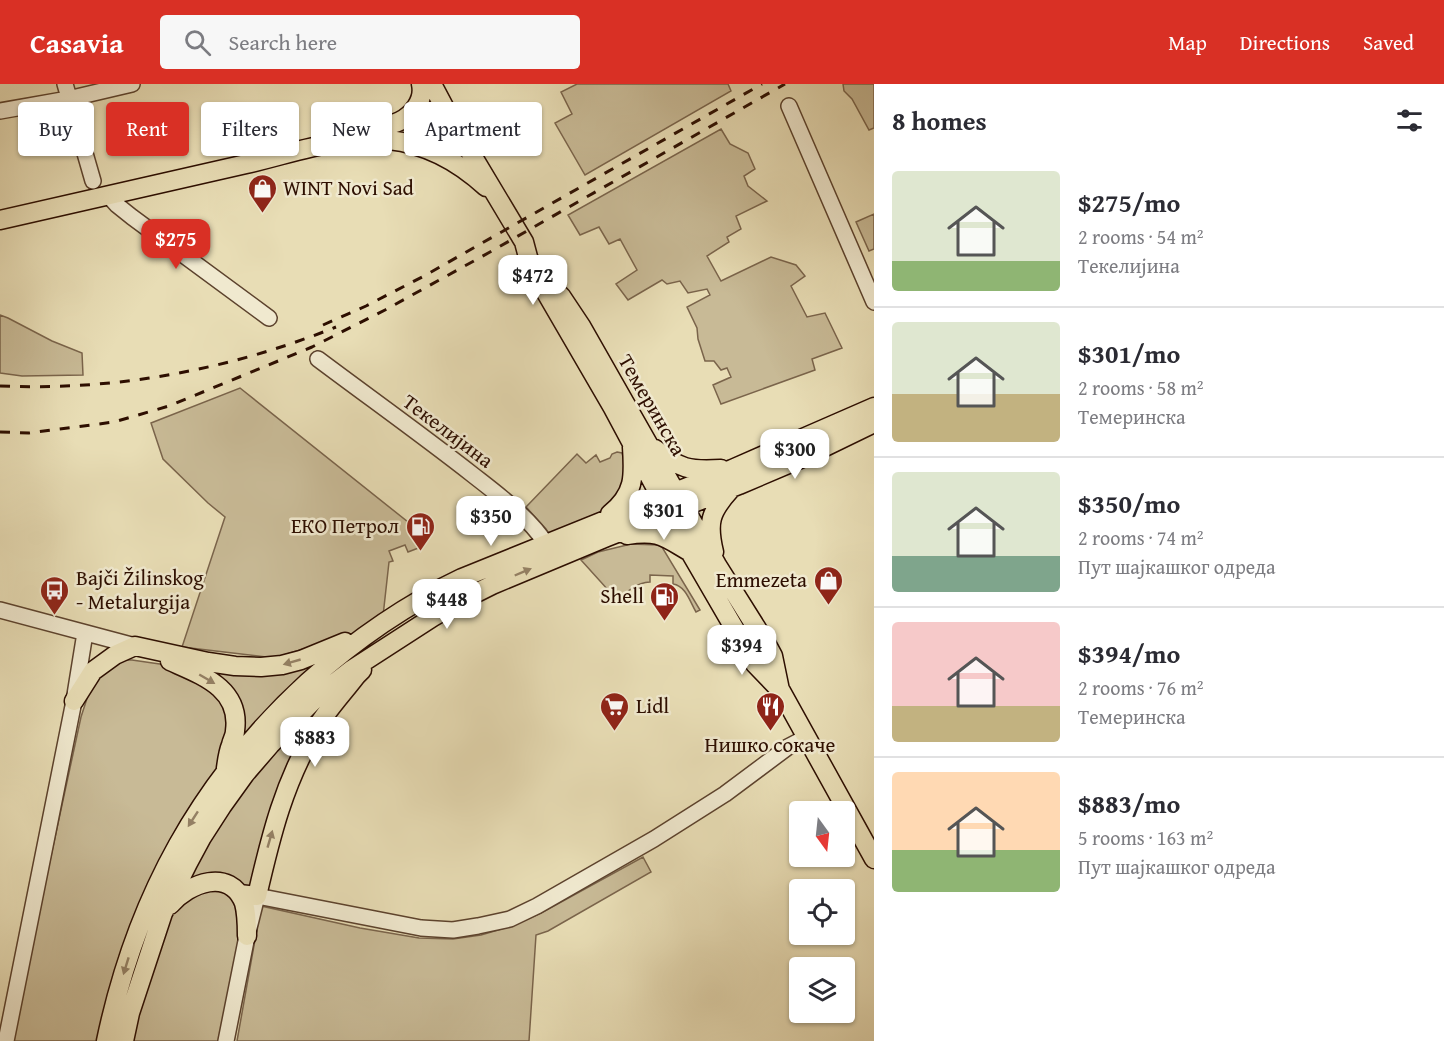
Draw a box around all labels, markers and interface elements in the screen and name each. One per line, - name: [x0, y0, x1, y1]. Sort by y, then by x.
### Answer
- search box: [160, 15, 580, 69]
- text: Casavia: [30, 22, 124, 63]
- icon: search: [181, 26, 214, 59]
- text: Search here: [229, 26, 337, 58]
- text: Map: [1168, 27, 1207, 58]
- text: Directions: [1240, 27, 1330, 58]
- text: Saved: [1363, 27, 1414, 58]
- text: 8 homes: [892, 101, 987, 140]
- chip: Buy: [18, 102, 94, 156]
- chip: Rent: [106, 102, 189, 156]
- chip: Filters: [201, 102, 299, 156]
- chip: New: [311, 102, 392, 156]
- chip: Apartment: [404, 102, 542, 156]
- icon: filters: [1393, 104, 1426, 137]
- shop icon: WINT Novi Sad: [246, 172, 278, 214]
- place label: WINT Novi Sad: [283, 172, 415, 203]
- text: $275/mo: [1078, 183, 1180, 222]
- icon: home: [940, 195, 1012, 267]
- pin: $275: [140, 219, 212, 270]
- text: 2 rooms · 54 m²: [1078, 222, 1204, 251]
- text: $275: [155, 224, 197, 253]
- text: Текелијина: [1078, 251, 1180, 280]
- pin: $472: [497, 255, 569, 306]
- text: $472: [512, 260, 554, 289]
- text: $301/mo: [1078, 334, 1180, 373]
- icon: home: [940, 346, 1012, 418]
- street label: Темеринска: [611, 348, 694, 461]
- text: 2 rooms · 58 m²: [1078, 373, 1204, 402]
- street label: Текелијина: [396, 386, 500, 475]
- text: Темеринска: [1078, 402, 1185, 431]
- pin: $300: [759, 429, 831, 480]
- text: $300: [774, 434, 816, 463]
- text: $350/mo: [1078, 484, 1180, 523]
- pin: $301: [628, 490, 700, 541]
- text: $301: [643, 495, 685, 524]
- pin: $350: [455, 496, 527, 547]
- icon: home: [940, 496, 1012, 568]
- text: $350: [470, 501, 512, 530]
- place label: ЕКО Петрол: [291, 510, 399, 541]
- fuel station icon: ЕКО Петрол: [404, 510, 436, 552]
- text: 2 rooms · 74 m²: [1078, 523, 1204, 552]
- text: Пут шајкашког одреда: [1078, 552, 1275, 581]
- place label: Bajči Žilinskog - Metalurgija: [76, 562, 204, 617]
- place label: Emmezeta: [716, 564, 807, 595]
- shop icon: Emmezeta: [812, 564, 844, 606]
- one-way arrow: [514, 567, 532, 577]
- bus stop icon: Bajči Žilinskog - Metalurgija: [39, 574, 71, 616]
- pin: $448: [411, 579, 483, 630]
- place label: Shell: [600, 580, 644, 611]
- fuel station icon: Shell: [649, 580, 681, 622]
- text: $448: [426, 584, 468, 613]
- pin: $394: [706, 625, 778, 676]
- text: $394: [721, 630, 763, 659]
- text: $394/mo: [1078, 634, 1180, 673]
- icon: home: [940, 646, 1012, 718]
- one-way arrow: [283, 658, 301, 668]
- text: 2 rooms · 76 m²: [1078, 673, 1204, 702]
- one-way arrow: [199, 674, 215, 685]
- supermarket icon: Lidl: [599, 690, 631, 732]
- place label: Lidl: [636, 690, 669, 721]
- restaurant icon: Нишко сокаче: [754, 690, 786, 732]
- text: Темеринска: [1078, 702, 1185, 731]
- pin: $883: [279, 717, 351, 768]
- text: $883: [294, 722, 336, 751]
- place label: Нишко сокаче: [705, 729, 836, 760]
- text: $883/mo: [1078, 784, 1180, 823]
- icon: home: [940, 796, 1012, 868]
- north arrow: [789, 801, 855, 867]
- map controls: [789, 801, 855, 1023]
- one-way arrow: [188, 811, 199, 827]
- text: 5 rooms · 163 m²: [1078, 823, 1213, 852]
- one-way arrow: [266, 830, 275, 848]
- text: Пут шајкашког одреда: [1078, 852, 1275, 881]
- button: locate: [789, 879, 855, 945]
- one-way arrow: [121, 957, 130, 975]
- button: layers: [789, 957, 855, 1023]

